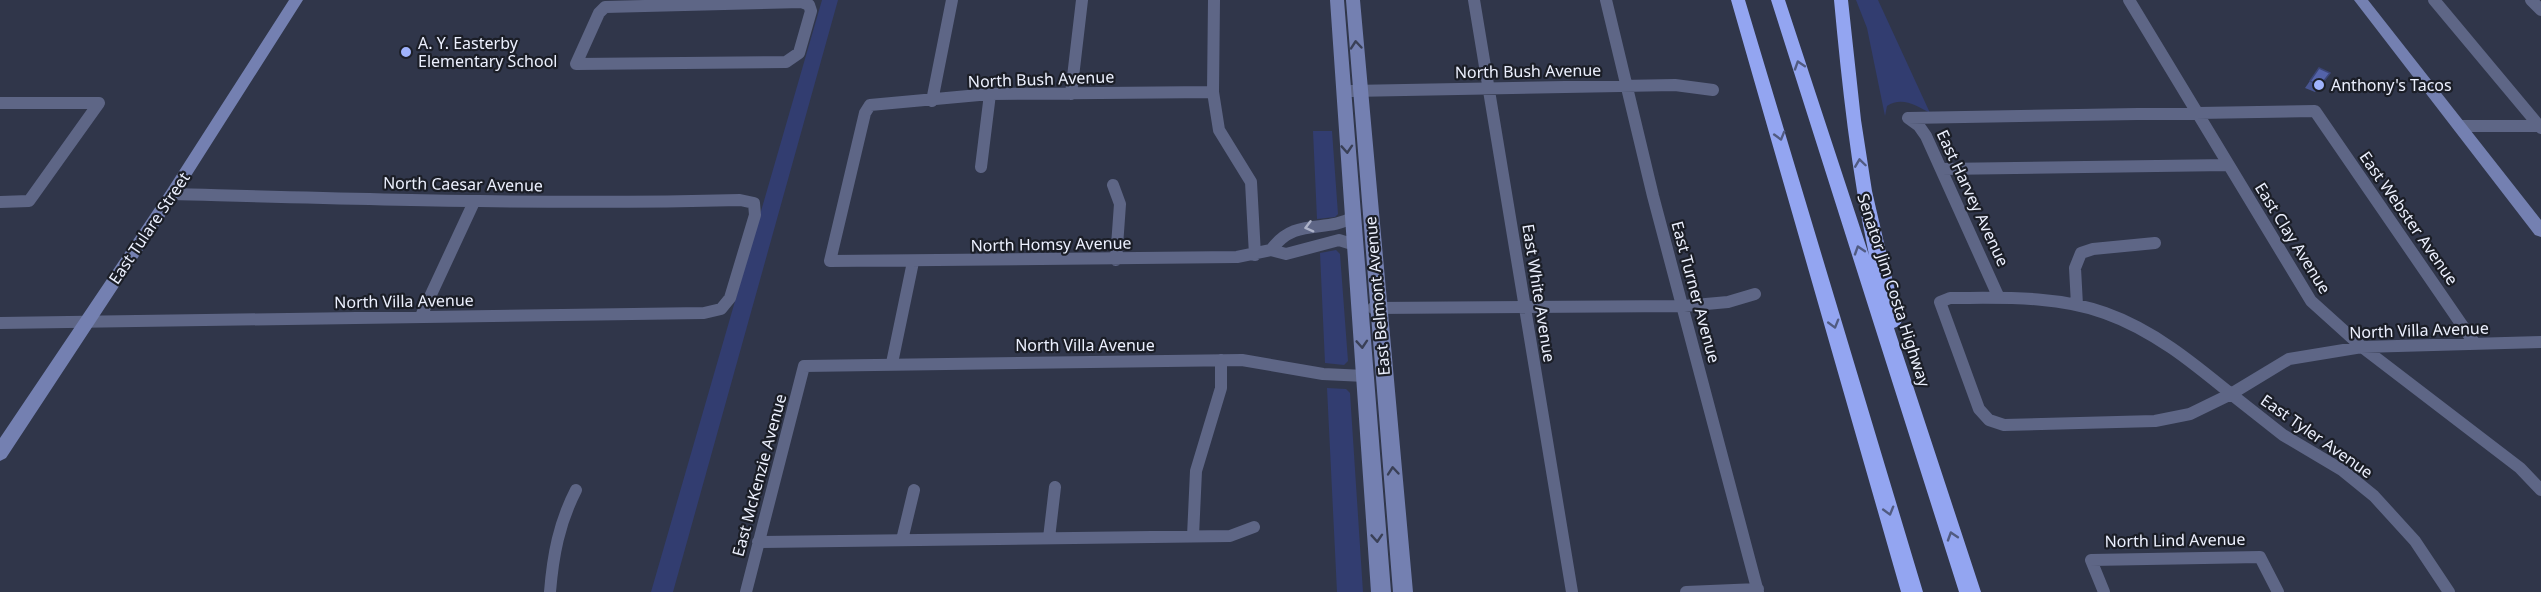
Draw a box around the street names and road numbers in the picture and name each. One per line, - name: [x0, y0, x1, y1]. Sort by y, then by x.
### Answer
- street label: North Bush Avenue: [1455, 59, 1601, 83]
- street label: North Bush Avenue: [967, 65, 1115, 93]
- street label: East Harvey Avenue: [1932, 126, 2014, 270]
- street label: East Webster Avenue: [2355, 147, 2463, 289]
- street label: East Tulare Street: [103, 167, 195, 288]
- street label: North Caesar Avenue: [383, 172, 543, 196]
- street label: East Clay Avenue: [2250, 178, 2336, 298]
- street label: Senator Jim Costa Highway: [1852, 190, 1936, 390]
- street label: East Belmont Avenue: [1359, 216, 1395, 376]
- street label: East Turner Avenue: [1666, 219, 1726, 365]
- street label: East White Avenue: [1517, 222, 1561, 364]
- street label: North Homsy Avenue: [970, 232, 1132, 256]
- street label: North Villa Avenue: [334, 289, 474, 313]
- street label: North Villa Avenue: [2349, 317, 2489, 343]
- street label: North Villa Avenue: [1015, 334, 1155, 356]
- street label: East Tyler Avenue: [2256, 389, 2378, 483]
- street label: East McKenzie Avenue: [727, 391, 791, 559]
- street label: North Lind Avenue: [2104, 528, 2246, 552]

